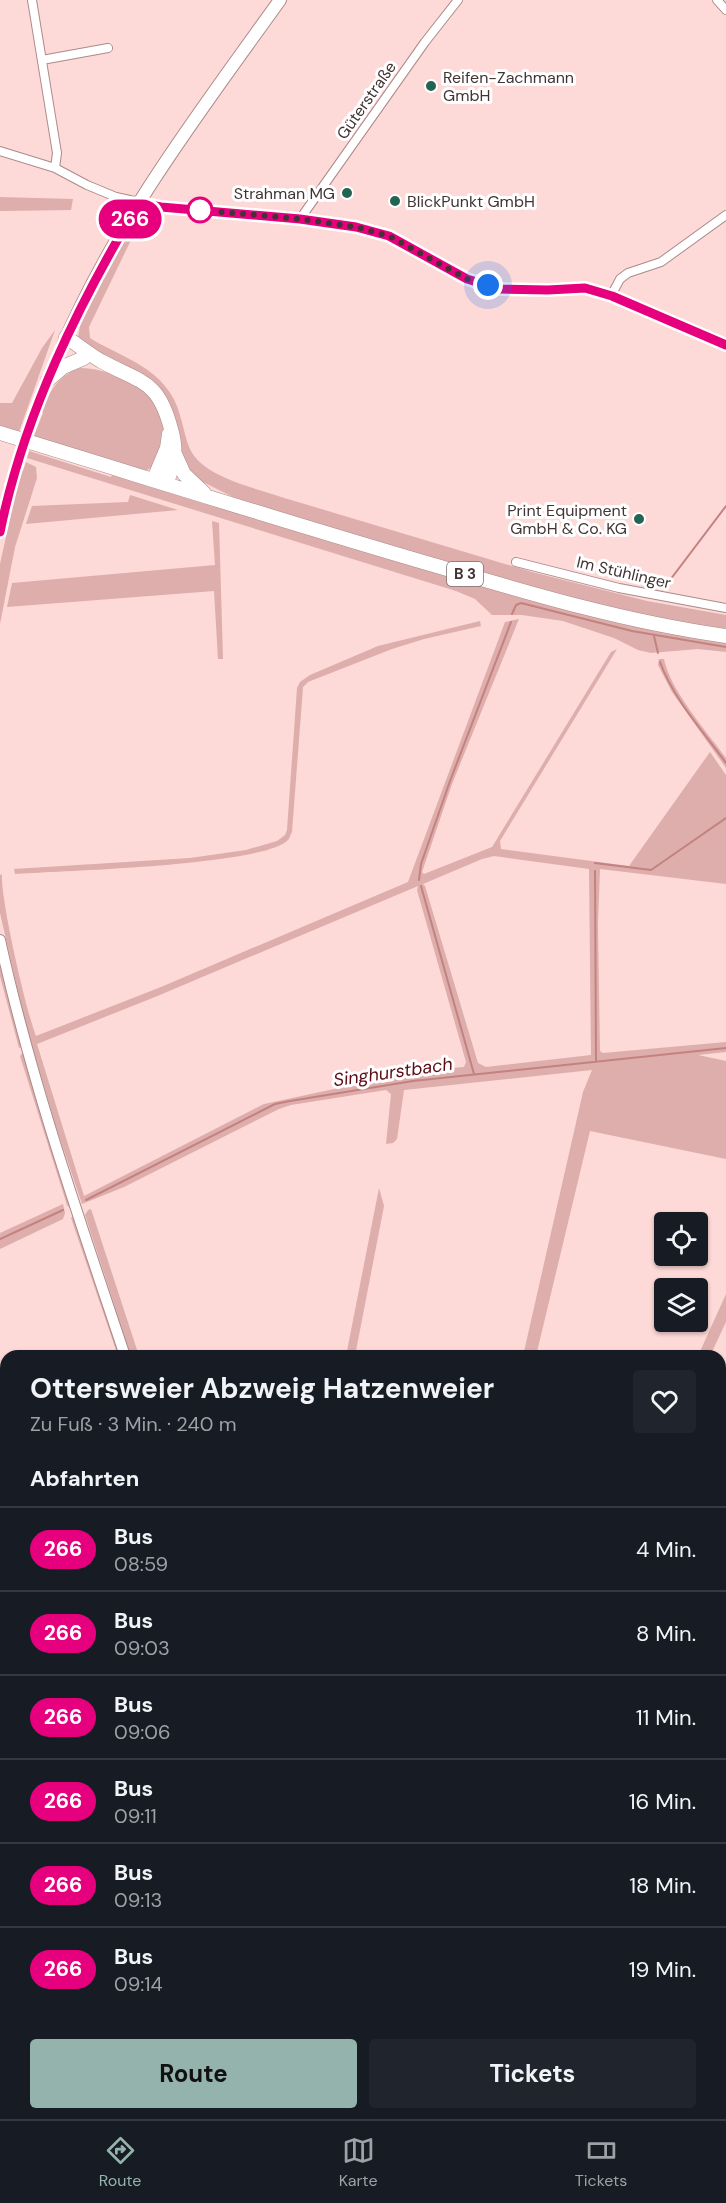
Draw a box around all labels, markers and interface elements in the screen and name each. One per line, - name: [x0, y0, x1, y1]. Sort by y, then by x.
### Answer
- street label: Güterstraße: [332, 57, 401, 143]
- place label: Reifen-Zachmann GmbH: [443, 67, 574, 106]
- marker: Reifen-Zachmann GmbH: [424, 79, 438, 93]
- place label: Strahman MG: [234, 183, 335, 204]
- marker: Strahman MG: [340, 186, 354, 200]
- place label: BlickPunkt GmbH: [407, 191, 535, 212]
- marker: BlickPunkt GmbH: [388, 194, 402, 208]
- unlabelled marker: [187, 197, 213, 223]
- line badge: 266: [96, 200, 164, 238]
- text: 266: [111, 205, 149, 233]
- your location: [473, 270, 503, 300]
- place label: Print Equipment GmbH & Co. KG: [507, 500, 627, 539]
- marker: Print Equipment GmbH & Co. KG: [632, 512, 646, 526]
- street label: Im Stühlinger: [575, 551, 673, 594]
- road number: B 3: [447, 562, 483, 586]
- water label: Singhurstbach: [332, 1052, 454, 1092]
- map controls: [654, 1212, 708, 1332]
- button: locate: [654, 1212, 708, 1266]
- button: layers: [654, 1278, 708, 1332]
- text: Ottersweier Abzweig Hatzenweier: [30, 1370, 494, 1407]
- button: heart: [633, 1370, 696, 1433]
- text: Zu Fuß · 3 Min. · 240 m: [30, 1411, 236, 1437]
- text: Abfahrten: [30, 1464, 139, 1493]
- text: Bus: [114, 1522, 153, 1551]
- text: 266: [44, 1535, 82, 1563]
- text: 4 Min.: [636, 1535, 696, 1564]
- text: 08:59: [114, 1551, 168, 1577]
- text: Bus: [114, 1606, 153, 1635]
- text: 266: [44, 1619, 82, 1647]
- text: 8 Min.: [636, 1619, 696, 1648]
- text: 09:03: [114, 1635, 170, 1661]
- text: Bus: [114, 1690, 153, 1719]
- text: 266: [44, 1703, 82, 1731]
- text: 11 Min.: [636, 1703, 696, 1732]
- text: 09:06: [114, 1719, 171, 1745]
- text: Bus: [114, 1774, 153, 1803]
- text: 266: [44, 1787, 82, 1815]
- text: 16 Min.: [629, 1787, 696, 1816]
- text: 09:11: [114, 1803, 157, 1829]
- text: Bus: [114, 1858, 153, 1887]
- text: 266: [44, 1871, 82, 1899]
- text: 18 Min.: [629, 1871, 696, 1900]
- text: 09:13: [114, 1887, 162, 1913]
- text: Bus: [114, 1942, 153, 1971]
- text: 266: [44, 1955, 82, 1983]
- text: 19 Min.: [629, 1955, 696, 1984]
- text: 09:14: [114, 1971, 163, 1997]
- button: Route: [30, 2039, 357, 2108]
- button: Tickets: [369, 2039, 696, 2108]
- tab: Route: [99, 2134, 141, 2191]
- tab: Karte: [339, 2134, 377, 2191]
- tab: Tickets: [575, 2134, 627, 2191]

